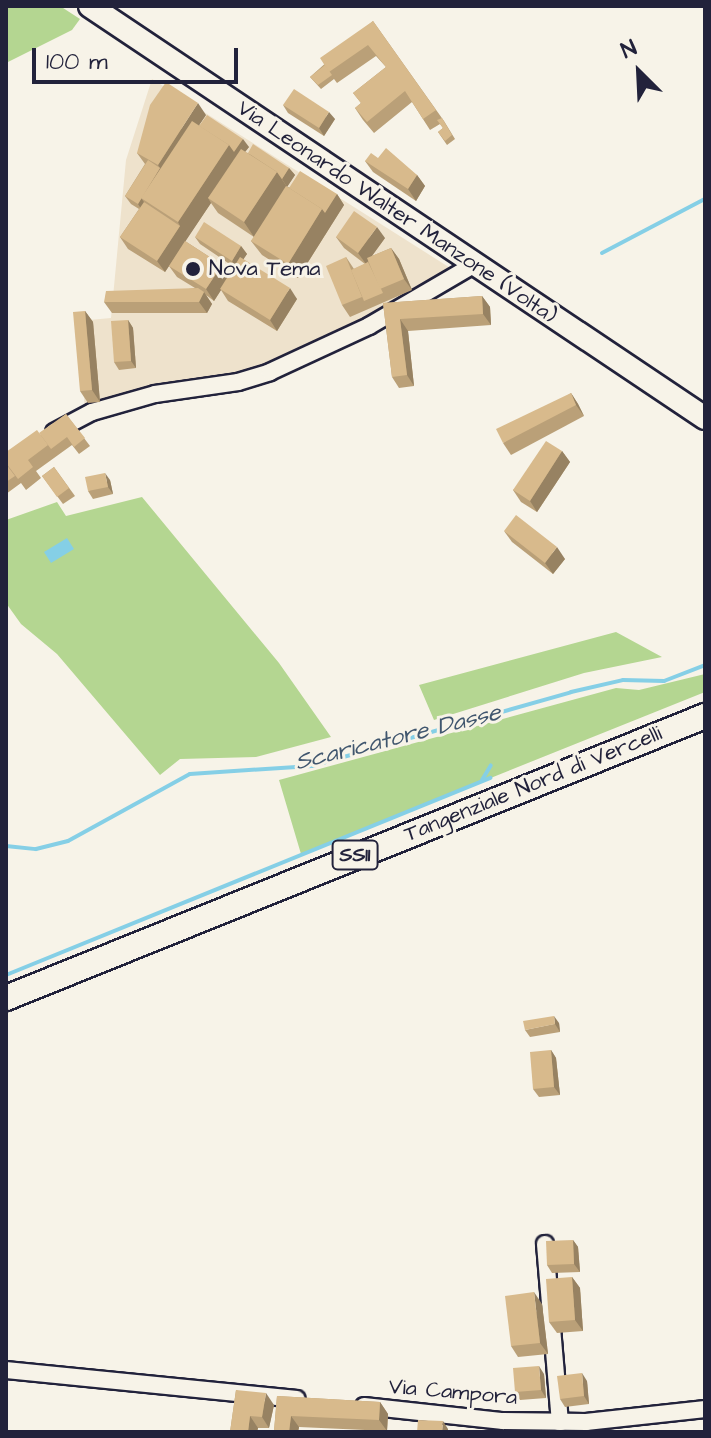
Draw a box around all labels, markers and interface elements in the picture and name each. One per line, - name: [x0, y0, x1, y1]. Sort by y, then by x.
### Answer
- scale bar: [36, 32, 242, 82]
- north arrow: [599, 32, 679, 112]
- text: N: [616, 33, 642, 67]
- text: 100 m: [46, 45, 108, 79]
- street label: Via Leonardo Walter Manzone (Volta): [232, 95, 562, 329]
- place label: Nova Tema: [209, 256, 321, 282]
- marker: Nova Tema: [184, 260, 202, 278]
- water label: Scaricatore Dasse: [292, 699, 504, 777]
- street label: Tangenziale Nord di Vercelli: [400, 720, 666, 848]
- road number: SS11: [331, 839, 379, 871]
- street label: Via Campora: [388, 1373, 518, 1411]

